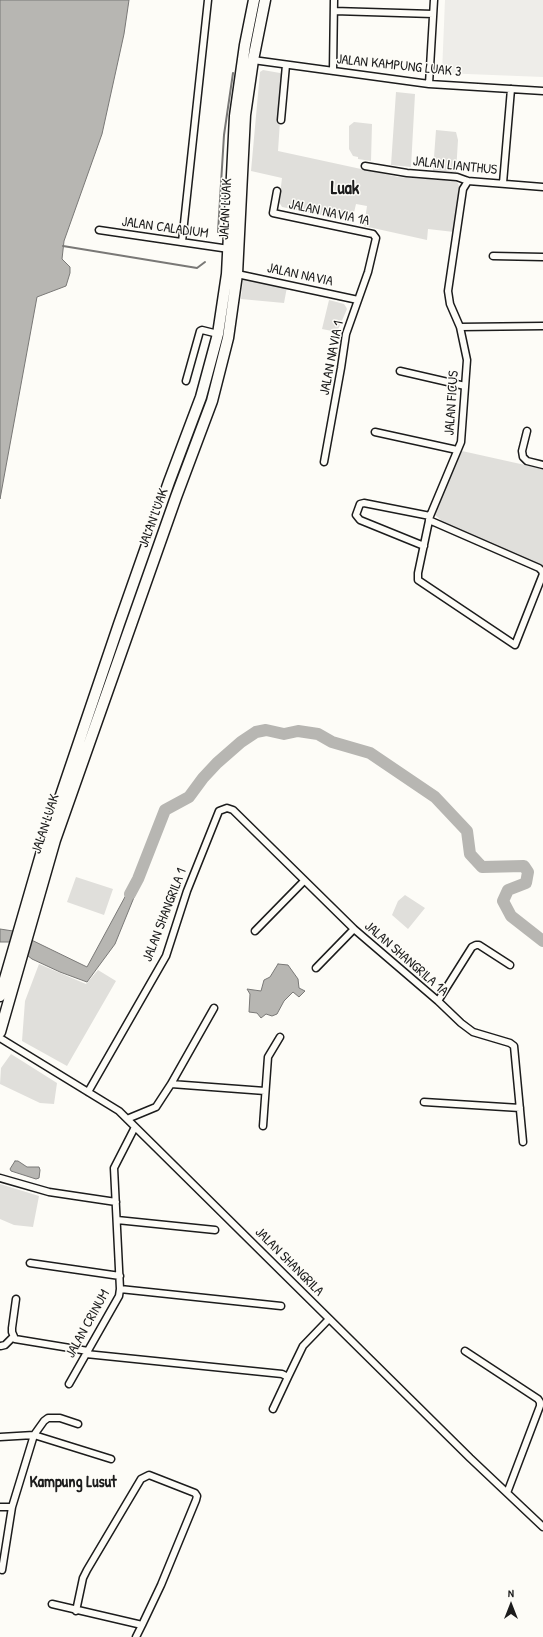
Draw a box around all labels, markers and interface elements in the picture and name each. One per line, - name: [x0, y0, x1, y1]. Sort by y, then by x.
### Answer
- street label: JALAN KAMPUNG LUAK 3: [336, 51, 462, 81]
- street label: JALAN LIANTHUS: [412, 153, 498, 179]
- street label: JALAN LUAK: [216, 178, 236, 240]
- district label: Luak: [331, 178, 359, 200]
- street label: JALAN NAVIA 1A: [287, 196, 371, 230]
- street label: JALAN CALADIUM: [121, 214, 209, 242]
- street label: JALAN NAVIA: [265, 260, 335, 290]
- street label: JALAN NAVIA 1: [317, 319, 347, 397]
- street label: JALAN FICUS: [441, 370, 463, 436]
- street label: JALAN LUAK: [136, 486, 172, 550]
- street label: JALAN LUAK: [28, 792, 64, 856]
- street label: JALAN SHANGRILA 1: [139, 866, 191, 964]
- street label: JALAN SHANGRILA 1A: [361, 918, 451, 1000]
- street label: JALAN SHANGRILA: [251, 1224, 327, 1300]
- street label: JALAN CRINUM: [62, 1287, 114, 1361]
- district label: Kampung Lusut: [29, 1473, 117, 1493]
- north arrow: [491, 1585, 531, 1625]
- text: N: [508, 1586, 514, 1600]

